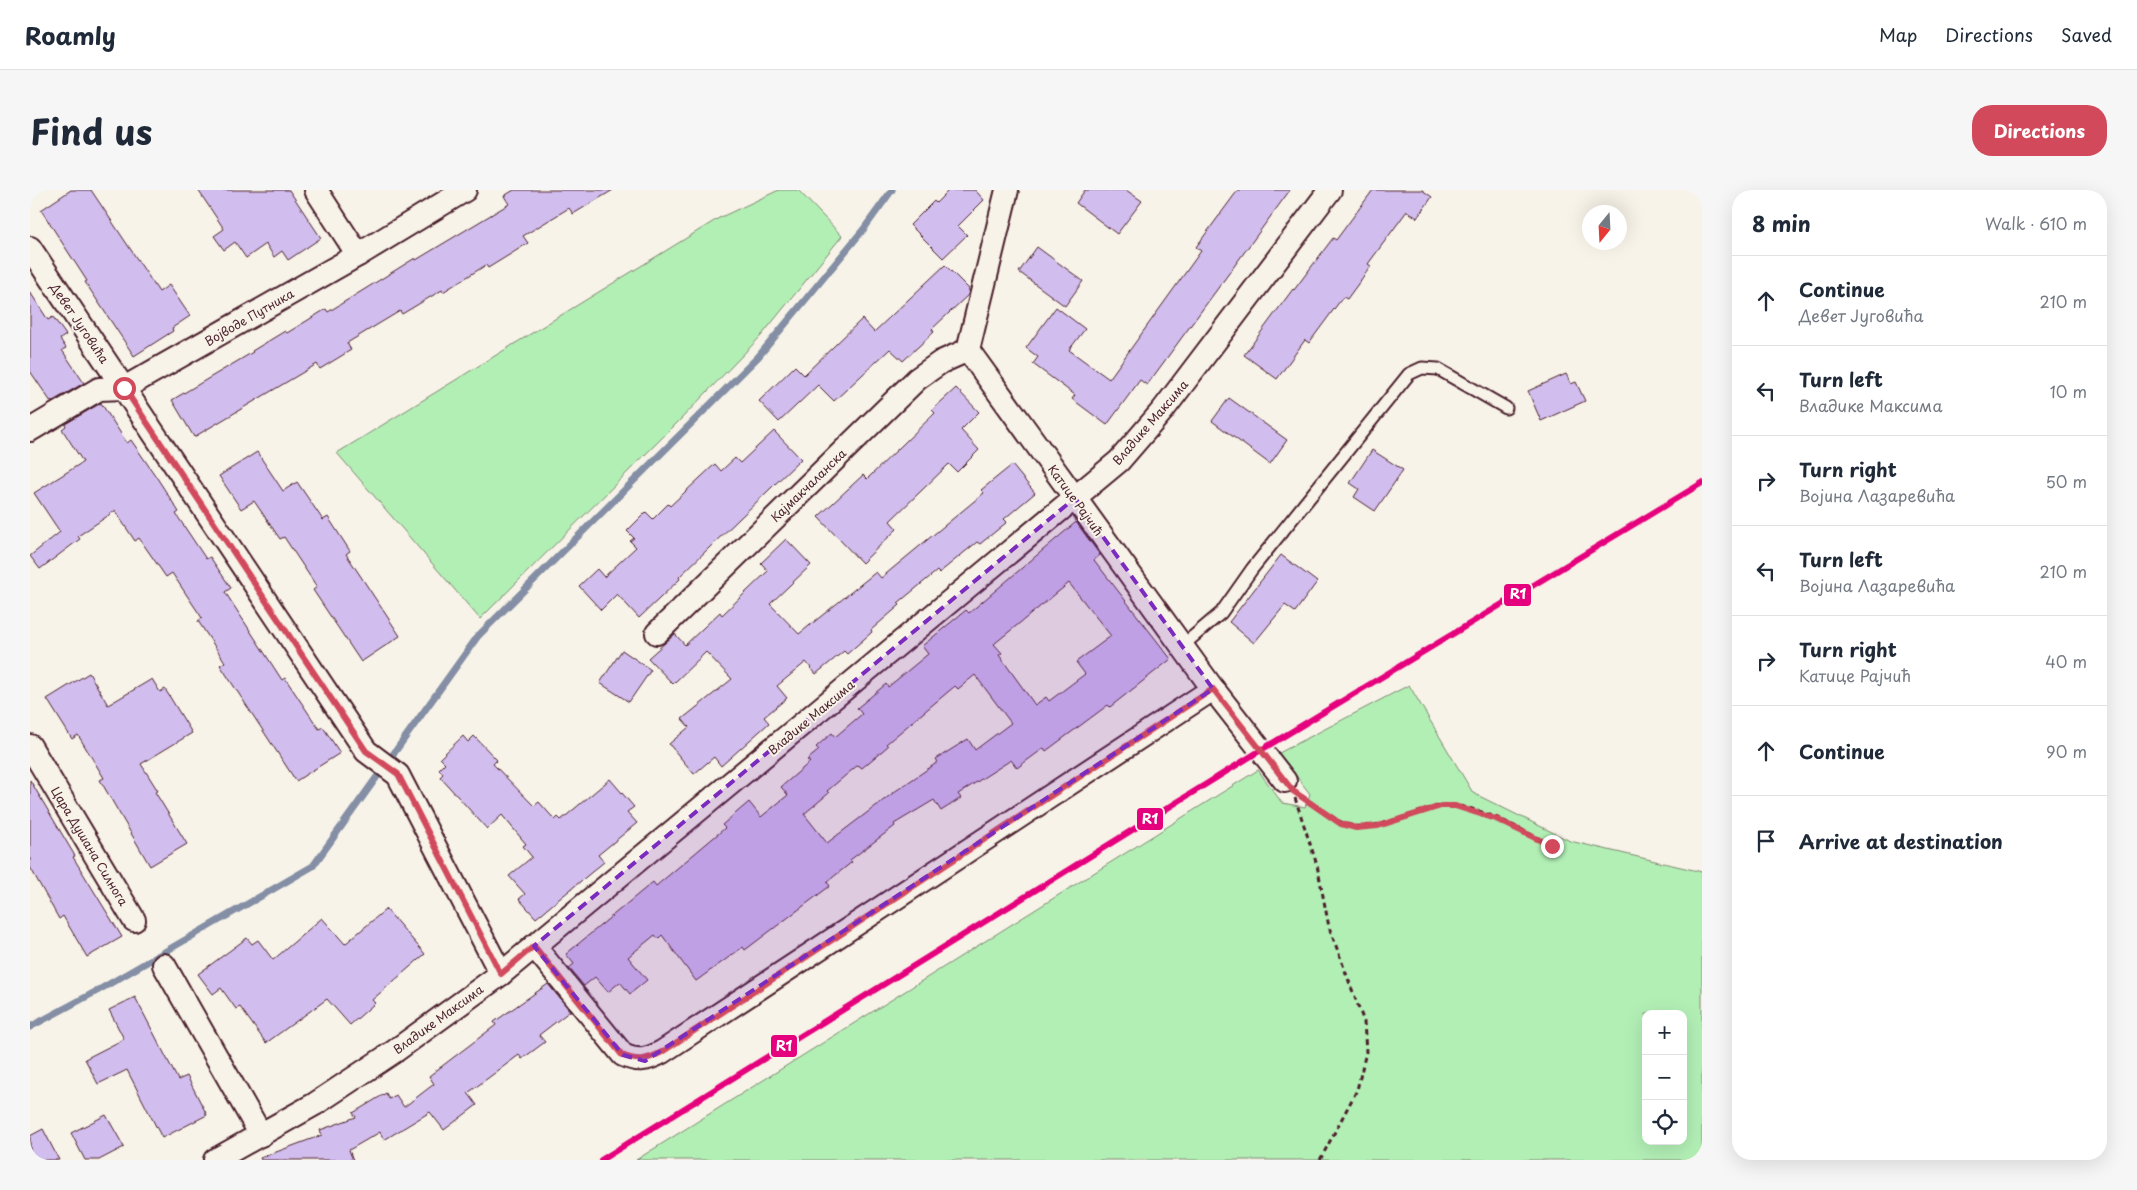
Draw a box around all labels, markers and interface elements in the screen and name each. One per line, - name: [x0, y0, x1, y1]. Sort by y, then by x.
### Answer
- text: Roamly: [25, 17, 116, 53]
- text: Map: [1879, 21, 1917, 48]
- text: Directions: [1945, 21, 2033, 48]
- text: Saved: [2061, 21, 2112, 48]
- text: Find us: [30, 104, 152, 157]
- button: Directions: [1972, 105, 2107, 156]
- north arrow: [1582, 205, 1627, 250]
- text: 8 min: [1752, 207, 1811, 239]
- text: Walk · 610 m: [1985, 211, 2087, 235]
- text: Continue: [1799, 275, 1885, 303]
- street label: Девет Југовића: [46, 278, 114, 367]
- street label: Војводе Путника: [201, 284, 297, 350]
- icon: ahead: [1752, 287, 1780, 315]
- text: 210 m: [2039, 289, 2087, 313]
- text: Девет Југовића: [1799, 303, 1923, 327]
- text: Turn left: [1799, 365, 1883, 393]
- street label: Владике Максима: [1108, 375, 1192, 469]
- route start: [113, 377, 136, 400]
- icon: left: [1752, 377, 1780, 405]
- text: 10 m: [2050, 379, 2087, 403]
- text: Владике Максима: [1799, 393, 1942, 417]
- street label: Кајмакчаланска: [766, 444, 850, 526]
- text: Turn right: [1799, 455, 1897, 483]
- street label: Катице Рајчић: [1044, 461, 1108, 539]
- icon: right: [1752, 467, 1780, 495]
- text: 50 m: [2046, 469, 2087, 493]
- text: Војина Лазаревића: [1799, 483, 1955, 507]
- text: Turn left: [1799, 545, 1883, 573]
- icon: left: [1752, 557, 1780, 585]
- text: 210 m: [2039, 559, 2087, 583]
- text: Војина Лазаревића: [1799, 573, 1955, 597]
- line badge: R1: [1503, 583, 1532, 607]
- text: R1: [1510, 583, 1527, 604]
- text: Turn right: [1799, 635, 1897, 663]
- icon: right: [1752, 647, 1780, 675]
- text: 40 m: [2045, 649, 2087, 673]
- text: Катице Рајчић: [1799, 663, 1911, 687]
- street label: Владике Максима: [764, 675, 858, 758]
- icon: ahead: [1752, 737, 1780, 765]
- text: Continue: [1799, 737, 1885, 765]
- text: 90 m: [2046, 739, 2087, 763]
- street label: Цара Душана Силнога: [47, 783, 133, 909]
- line badge: R1: [1136, 807, 1164, 831]
- text: R1: [1142, 808, 1159, 829]
- icon: arrive: [1752, 827, 1780, 855]
- text: Arrive at destination: [1799, 827, 2003, 855]
- route end: [1541, 835, 1564, 858]
- street label: Владике Максима: [389, 980, 487, 1058]
- map controls: [1642, 1010, 1687, 1145]
- button: +: [1642, 1010, 1687, 1055]
- line badge: R1: [770, 1034, 798, 1058]
- text: R1: [776, 1035, 793, 1056]
- button: −: [1642, 1055, 1687, 1100]
- button: locate: [1642, 1100, 1687, 1145]

